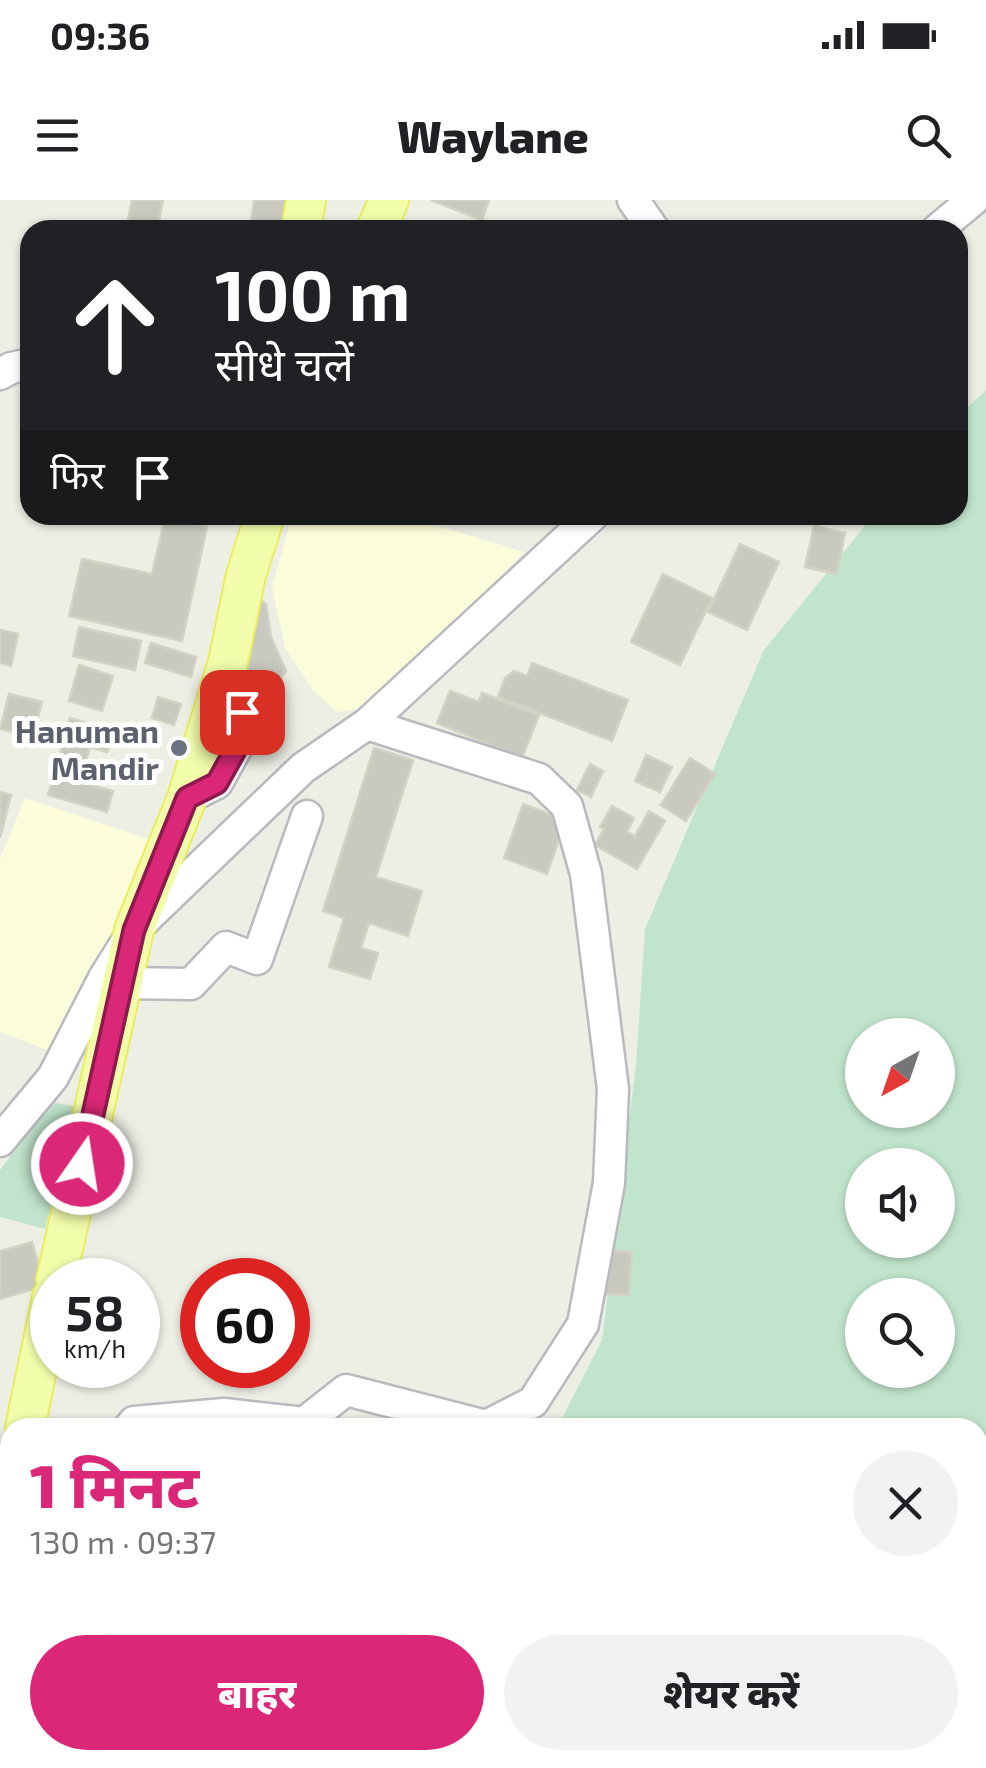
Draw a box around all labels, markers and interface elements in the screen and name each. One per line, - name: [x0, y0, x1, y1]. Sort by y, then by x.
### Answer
- text: 09:36: [50, 12, 150, 58]
- icon: menu: [30, 108, 85, 163]
- text: Waylane: [397, 108, 589, 162]
- icon: search: [901, 108, 956, 163]
- text: 100 m: [215, 251, 410, 335]
- icon: ahead: [50, 260, 180, 390]
- text: सीधे चलें: [215, 336, 354, 390]
- icon: arrive: [125, 450, 180, 505]
- text: फिर: [50, 451, 105, 497]
- pin: [200, 670, 285, 755]
- icon: arrive: [215, 685, 270, 740]
- place label: Hanuman Mandir: [15, 711, 159, 786]
- marker: Hanuman Mandir: [168, 737, 190, 759]
- north arrow: [845, 1018, 955, 1128]
- map controls: [845, 1018, 955, 1388]
- position arrow: [30, 1112, 134, 1216]
- button: sound: [845, 1148, 955, 1258]
- speed limit sign: 60: [180, 1258, 310, 1388]
- button: search: [845, 1278, 955, 1388]
- text: 58: [66, 1281, 124, 1341]
- text: km/h: [64, 1333, 126, 1363]
- text: 1 मिनट: [30, 1448, 199, 1520]
- button: close: [853, 1451, 958, 1556]
- text: 130 m · 09:37: [30, 1522, 216, 1560]
- button: बाहर: [30, 1635, 484, 1750]
- button: शेयर करें: [504, 1635, 958, 1750]

